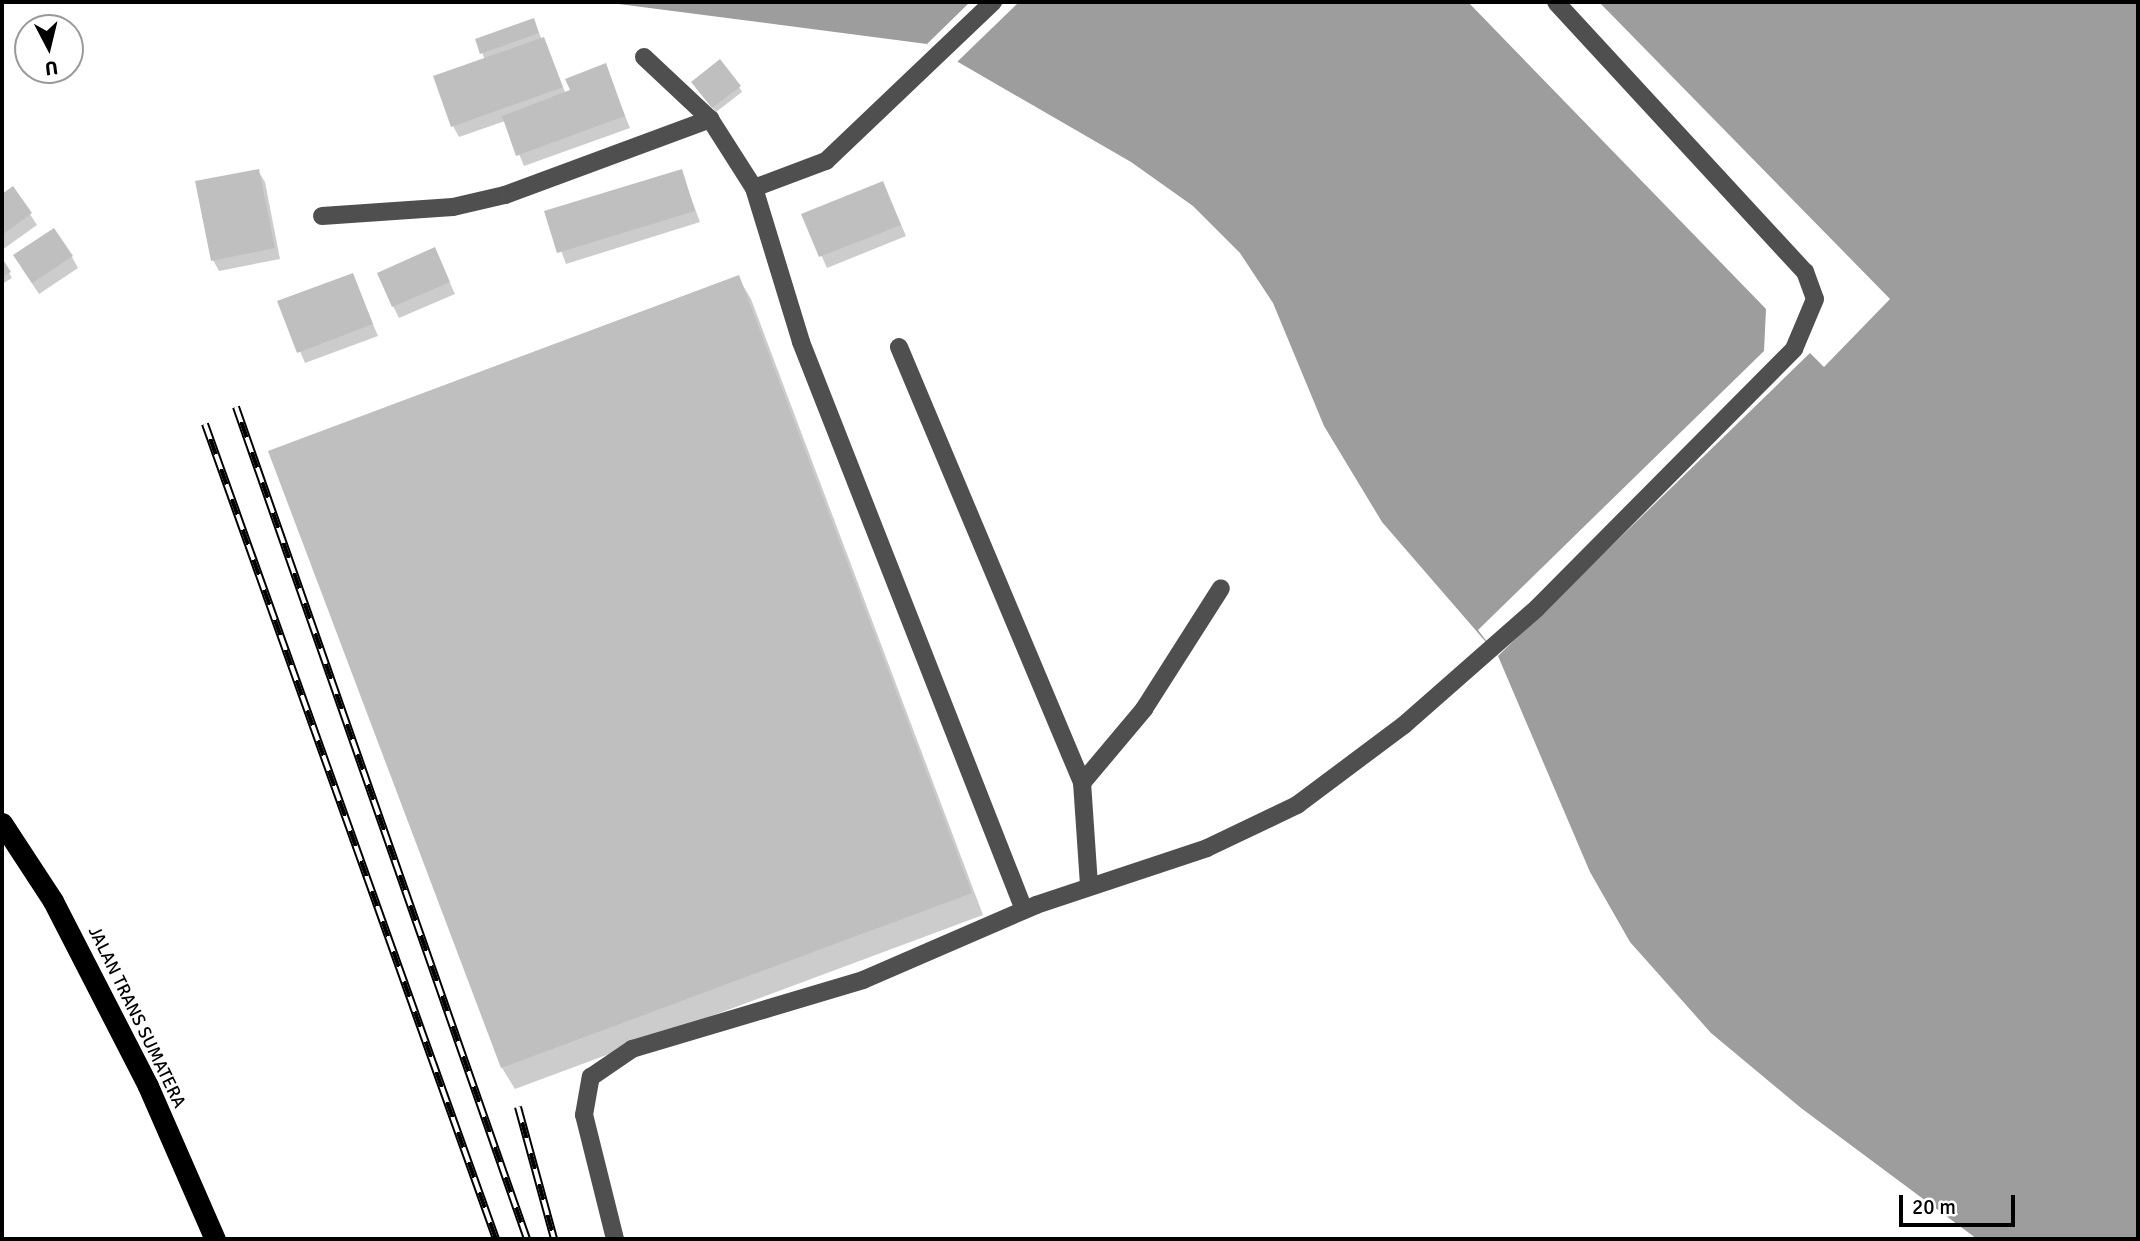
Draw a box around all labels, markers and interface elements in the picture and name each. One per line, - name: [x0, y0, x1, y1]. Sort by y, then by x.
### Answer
- north arrow: [14, 14, 84, 84]
- text: U: [44, 55, 59, 81]
- street label: JALAN TRANS SUMATERA: [84, 923, 190, 1111]
- scale bar: [1902, 1182, 2018, 1226]
- text: 20 m: [1912, 1194, 1956, 1220]

